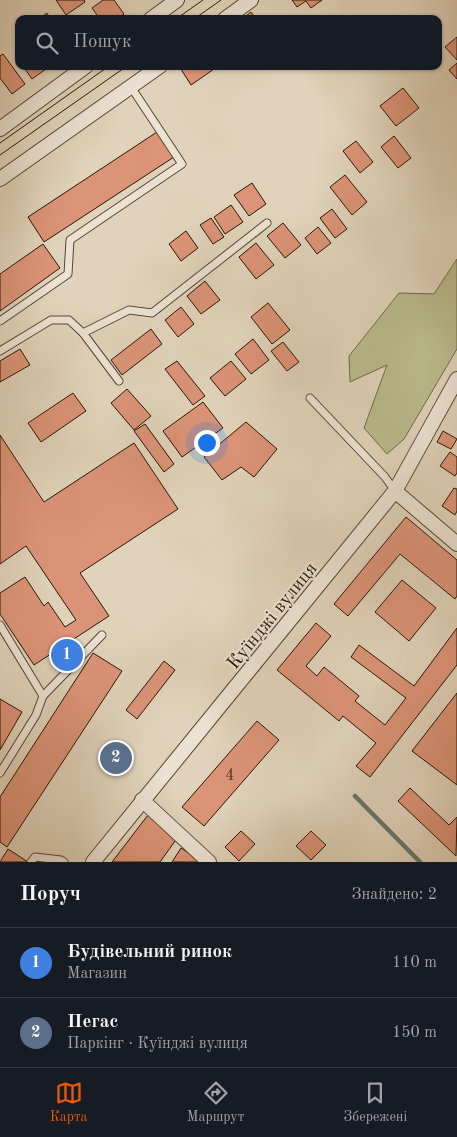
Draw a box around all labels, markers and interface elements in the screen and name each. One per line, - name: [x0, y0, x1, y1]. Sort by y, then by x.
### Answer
- search box: [15, 15, 442, 70]
- icon: search: [33, 29, 61, 57]
- text: Пошук: [73, 33, 131, 52]
- your location: [194, 430, 220, 456]
- street label: Куїнджі вулиця: [224, 559, 322, 674]
- pin: 1: [51, 636, 83, 674]
- pin: 2: [100, 739, 132, 777]
- house number: 4: [225, 768, 235, 784]
- text: Поруч: [20, 884, 81, 905]
- text: Знайдено: 2: [352, 887, 437, 903]
- text: Будівельний ринок: [67, 943, 232, 962]
- text: 1: [31, 955, 41, 971]
- text: 110 m: [392, 955, 437, 971]
- text: Магазин: [67, 966, 127, 982]
- text: Пегас: [67, 1013, 118, 1032]
- text: 2: [31, 1025, 41, 1041]
- text: 150 m: [392, 1025, 437, 1041]
- text: Паркінг · Куїнджі вулиця: [67, 1036, 248, 1052]
- tab: Карта: [50, 1079, 88, 1126]
- tab: Маршрут: [187, 1079, 244, 1126]
- tab: Збережені: [344, 1079, 407, 1126]

